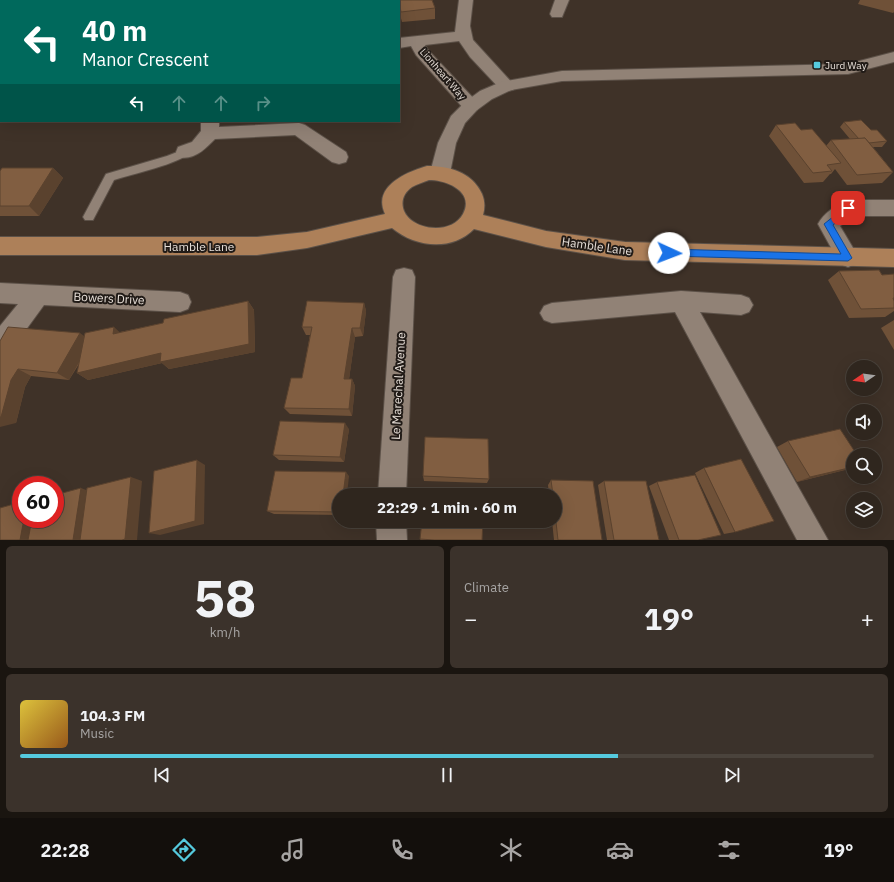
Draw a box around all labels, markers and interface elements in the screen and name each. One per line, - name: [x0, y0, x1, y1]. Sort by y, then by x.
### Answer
- text: 40 m: [82, 12, 147, 49]
- icon: left: [16, 16, 68, 68]
- street label: Lionheart Way: [417, 46, 469, 102]
- text: Manor Crescent: [82, 48, 209, 71]
- place label: Jurd Way: [825, 59, 867, 72]
- marker: Jurd Way: [812, 60, 822, 70]
- icon: left: [126, 92, 148, 114]
- icon: ahead: [168, 92, 190, 114]
- icon: ahead: [210, 92, 232, 114]
- icon: right: [252, 92, 274, 114]
- pin: [831, 191, 865, 225]
- icon: arrive: [837, 197, 859, 219]
- position arrow: [648, 232, 690, 274]
- street label: Hamble Lane: [561, 234, 634, 258]
- street label: Hamble Lane: [164, 239, 235, 254]
- street label: Bowers Drive: [73, 289, 145, 307]
- street label: Le Marechal Avenue: [388, 331, 408, 440]
- north arrow: [846, 360, 882, 396]
- map controls: [846, 360, 882, 528]
- button: sound: [846, 404, 882, 440]
- button: search: [846, 448, 882, 484]
- speed limit sign: 60: [12, 476, 64, 528]
- button: layers: [846, 492, 882, 528]
- text: 22:29 · 1 min · 60 m: [377, 498, 517, 517]
- text: 58: [194, 564, 256, 631]
- text: Climate: [464, 579, 509, 596]
- text: 19°: [644, 599, 694, 638]
- text: −: [464, 604, 477, 633]
- text: +: [861, 604, 874, 633]
- text: km/h: [210, 624, 240, 641]
- text: 104.3 FM: [80, 706, 145, 725]
- text: Music: [80, 725, 114, 742]
- icon: previous: [151, 764, 173, 786]
- icon: pause: [436, 764, 458, 786]
- icon: next: [721, 764, 743, 786]
- icon: directions: [170, 836, 198, 864]
- icon: music: [279, 836, 307, 864]
- icon: phone: [388, 836, 416, 864]
- icon: climate: [497, 836, 525, 864]
- icon: car: [606, 836, 634, 864]
- icon: filters: [715, 836, 743, 864]
- text: 22:28: [40, 839, 90, 862]
- text: 19°: [823, 839, 854, 862]

